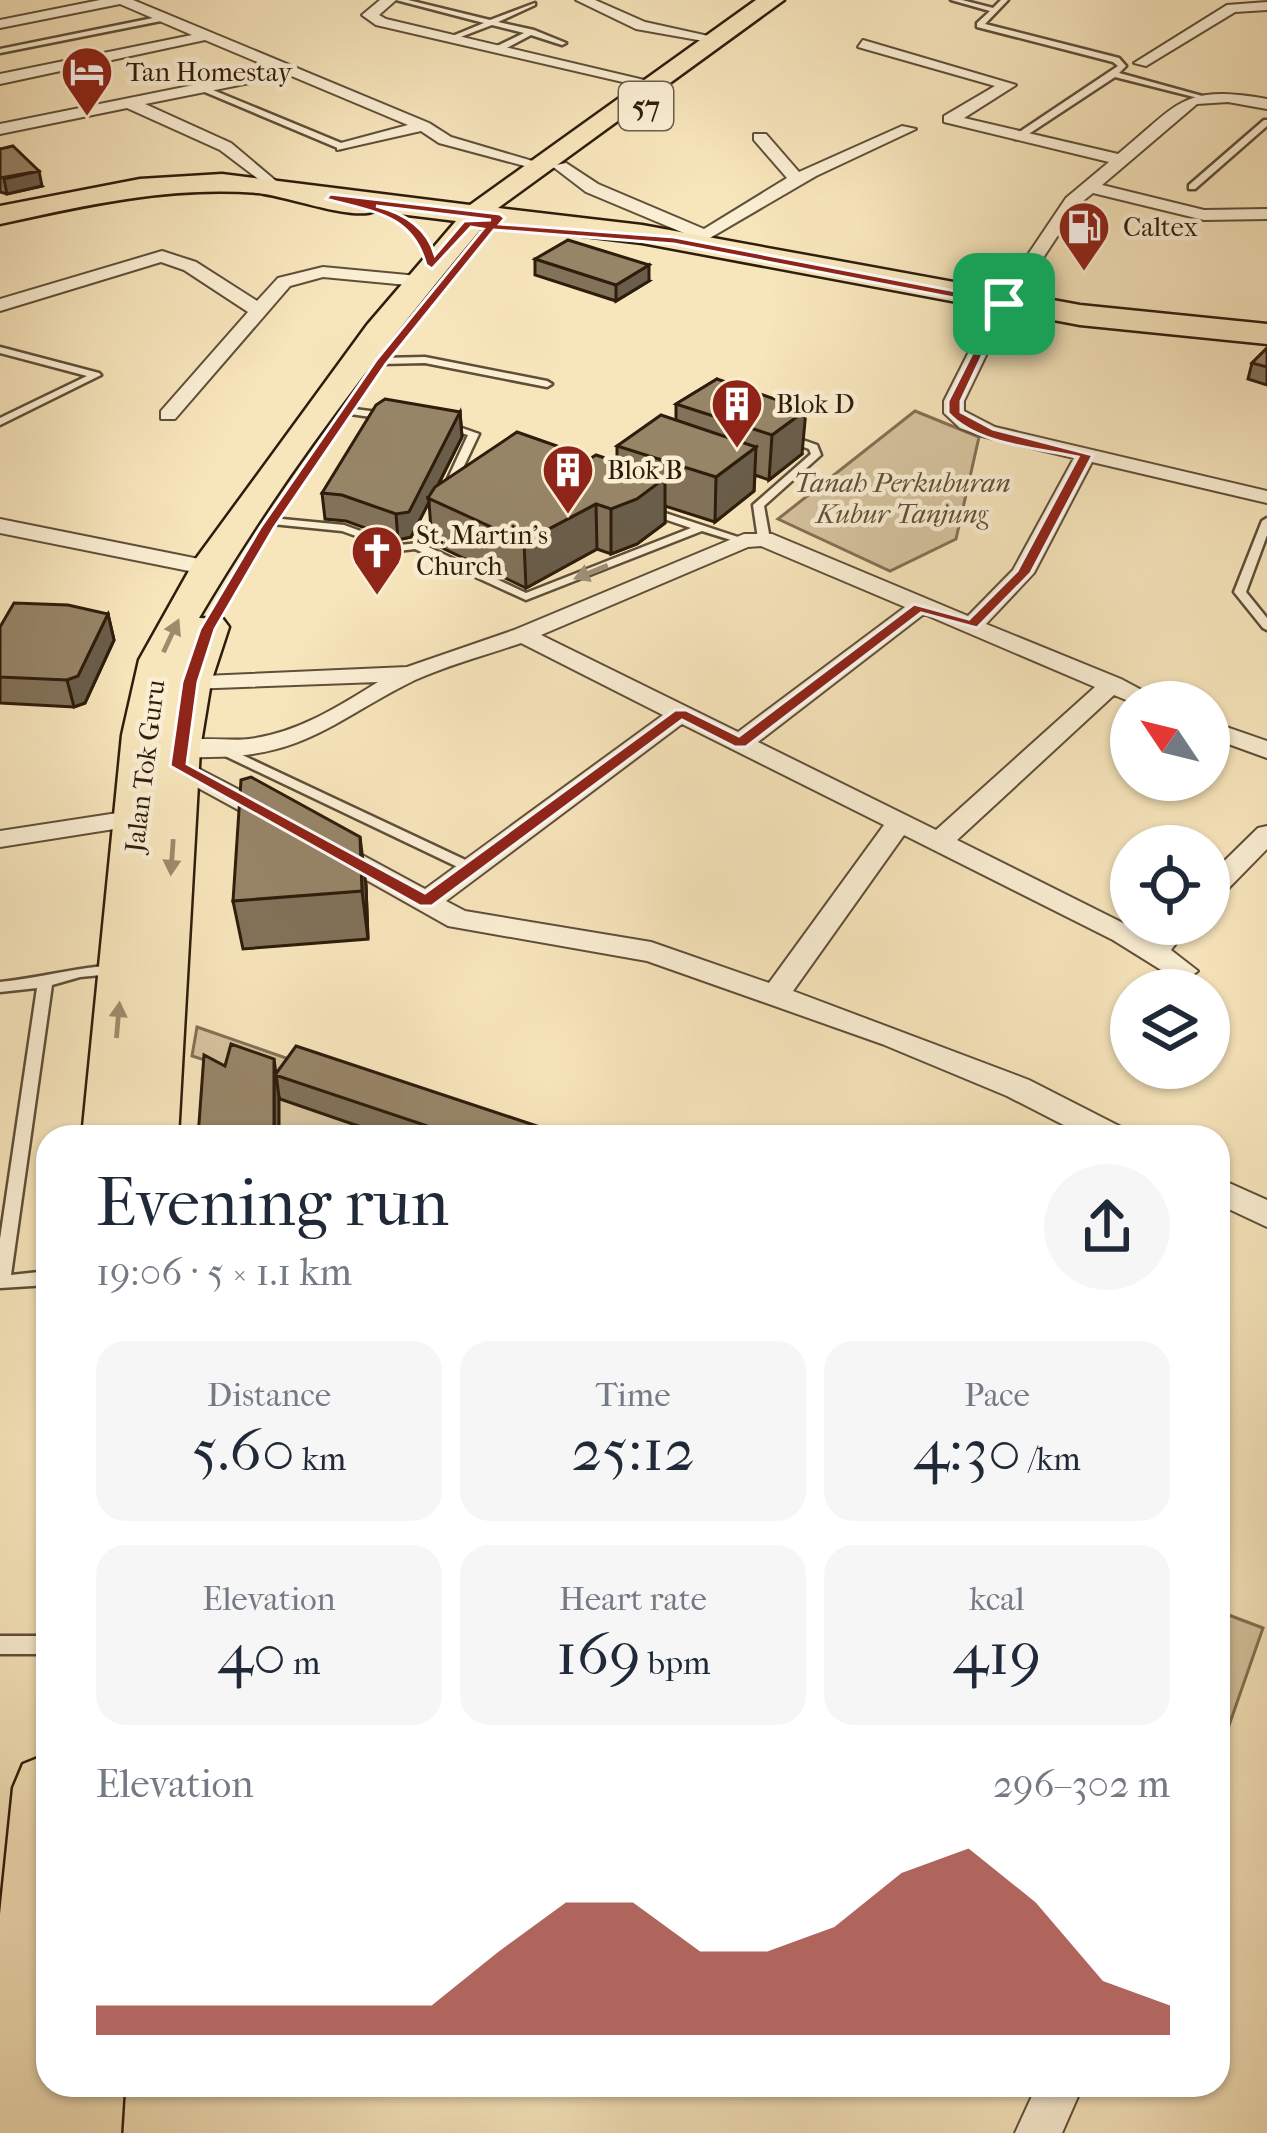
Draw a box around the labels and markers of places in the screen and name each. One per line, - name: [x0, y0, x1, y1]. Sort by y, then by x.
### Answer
- hotel icon: Tan Homestay: [59, 44, 115, 118]
- place label: Tan Homestay: [126, 56, 294, 88]
- fuel station icon: Caltex: [1056, 199, 1112, 273]
- place label: Caltex: [1123, 211, 1198, 243]
- pin: [953, 253, 1055, 355]
- building icon: Blok D: [709, 376, 765, 450]
- place label: Blok D: [776, 388, 855, 420]
- building icon: Blok B: [540, 442, 596, 516]
- place label: Blok B: [607, 454, 683, 486]
- place label: St. Martin's Church: [416, 519, 548, 582]
- church icon: St. Martin's Church: [349, 523, 405, 597]

